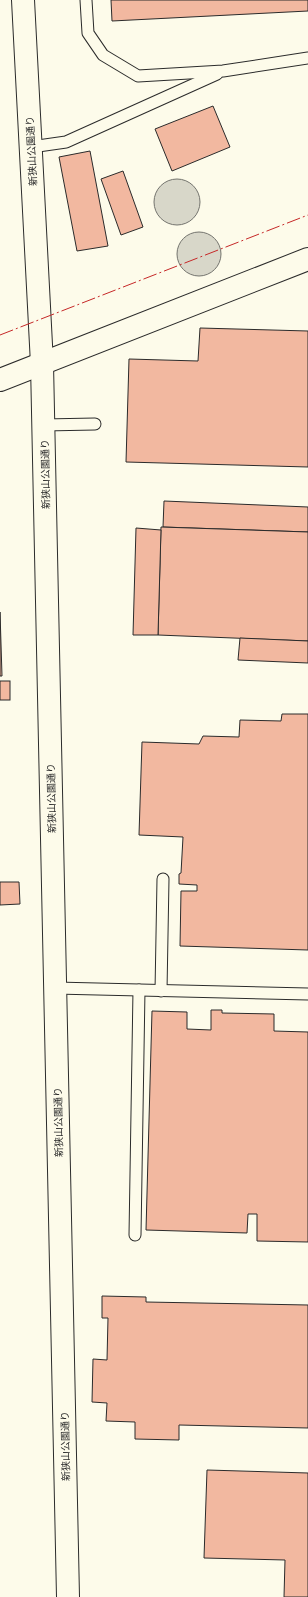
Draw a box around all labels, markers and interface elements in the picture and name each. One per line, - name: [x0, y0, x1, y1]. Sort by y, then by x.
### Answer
- street label: 新狭山公園通り: [24, 116, 40, 186]
- street label: 新狭山公園通り: [39, 439, 53, 509]
- street label: 新狭山公園通り: [45, 763, 59, 833]
- street label: 新狭山公園通り: [52, 1087, 66, 1157]
- street label: 新狭山公園通り: [59, 1411, 73, 1481]

